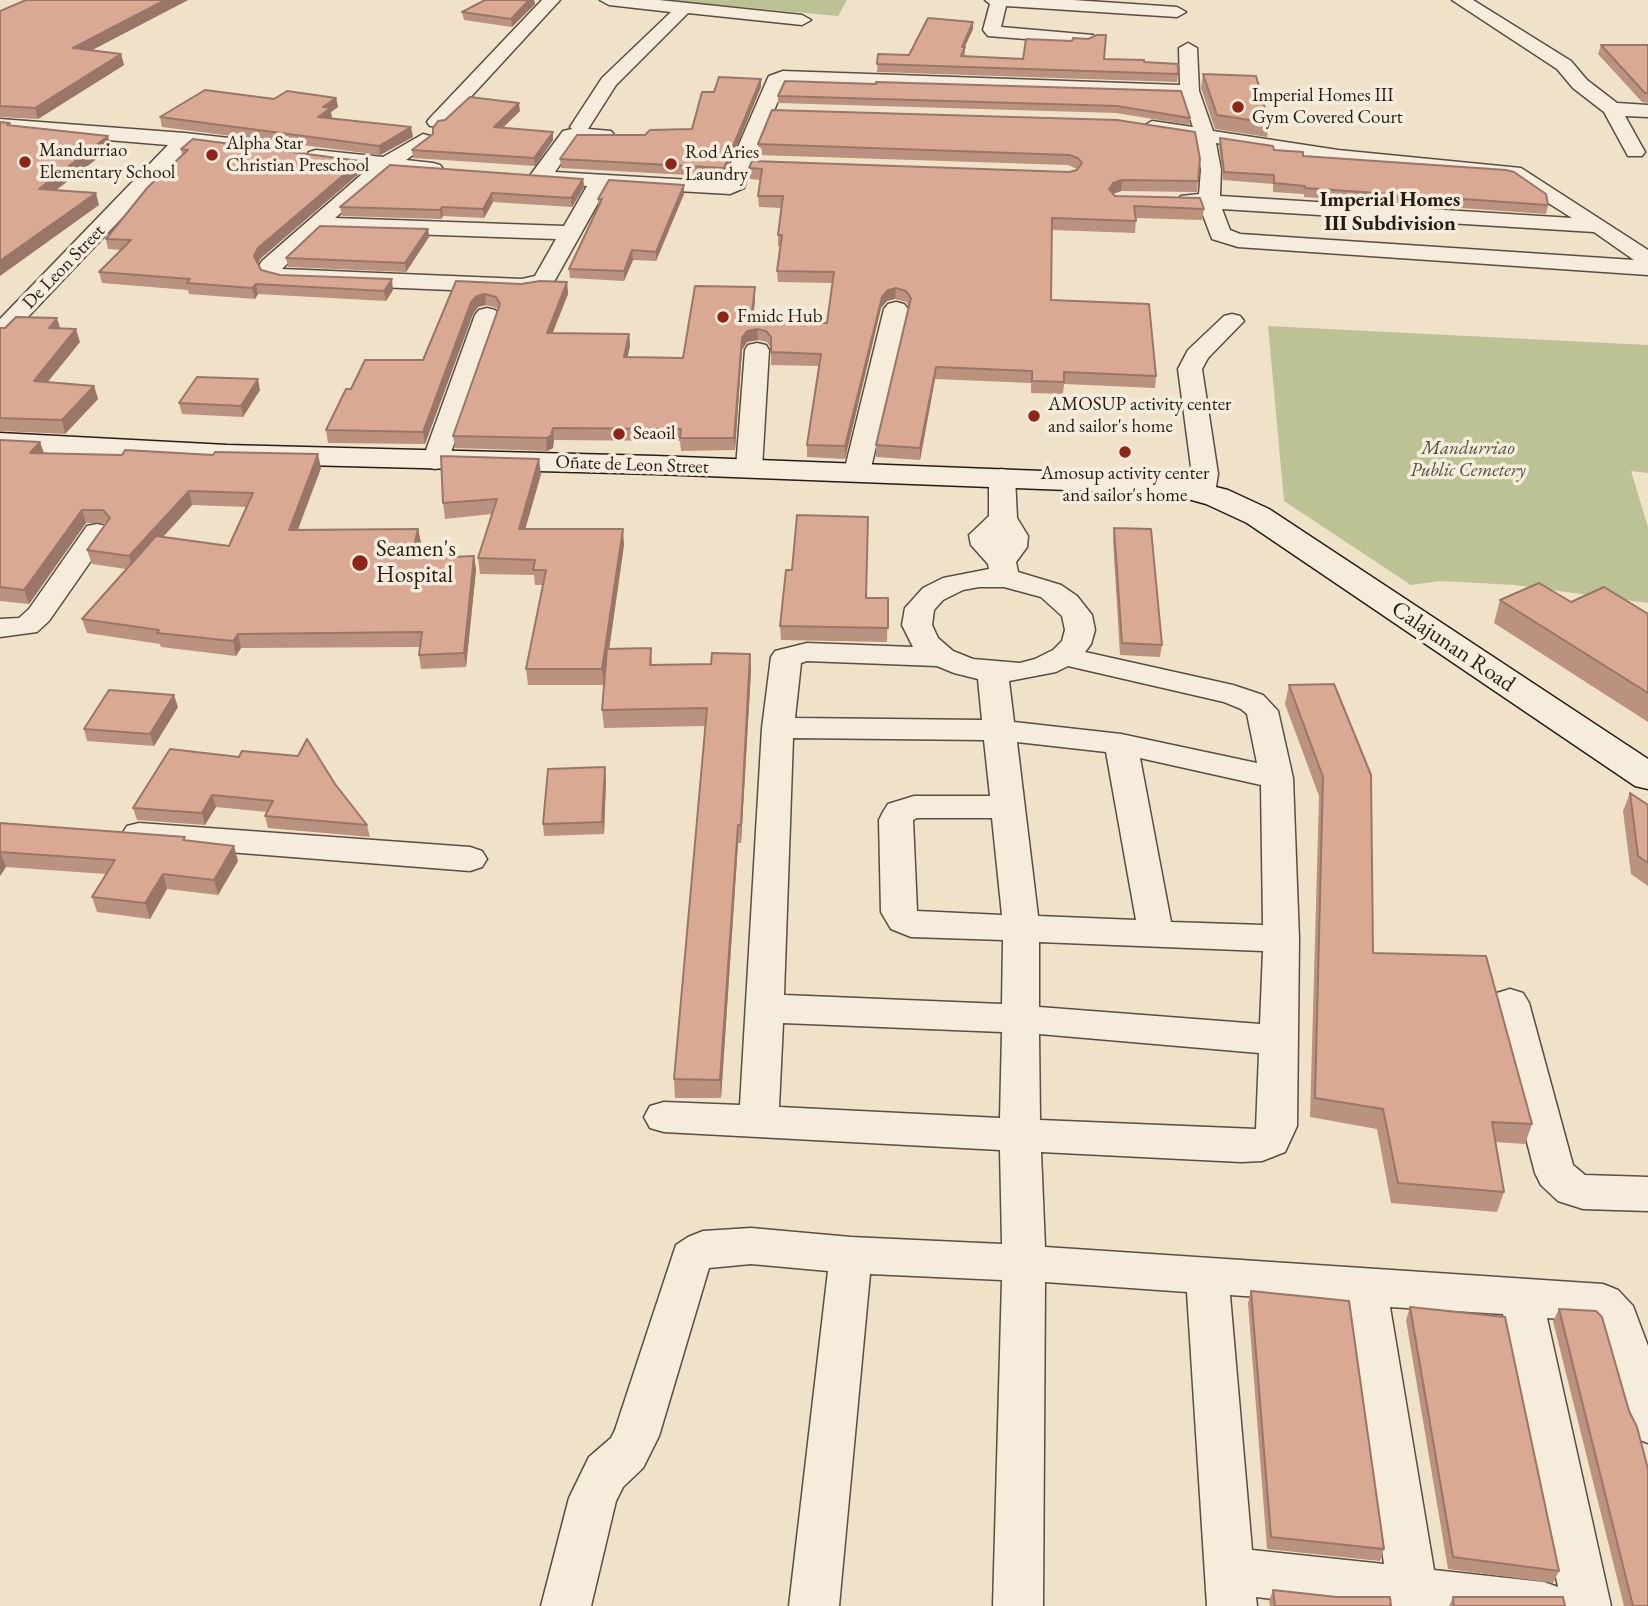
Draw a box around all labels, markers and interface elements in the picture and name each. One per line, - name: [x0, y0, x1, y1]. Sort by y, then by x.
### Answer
- place label: Imperial Homes III Gym Covered Court: [1252, 85, 1403, 129]
- marker: Imperial Homes III Gym Covered Court: [1230, 99, 1246, 115]
- place label: Alpha Star Christian Preschool: [226, 133, 369, 177]
- place label: Mandurriao Elementary School: [39, 140, 175, 184]
- place label: Rod Aries Laundry: [685, 142, 759, 186]
- marker: Alpha Star Christian Preschool: [204, 147, 220, 163]
- marker: Mandurriao Elementary School: [17, 154, 33, 170]
- marker: Rod Aries Laundry: [663, 156, 679, 172]
- district label: Imperial Homes III Subdivision: [1320, 187, 1460, 237]
- street label: De Leon Street: [18, 220, 110, 314]
- place label: Fmidc Hub: [737, 306, 822, 328]
- marker: Fmidc Hub: [715, 309, 731, 325]
- place label: AMOSUP activity center and sailor's home: [1048, 394, 1231, 438]
- marker: AMOSUP activity center and sailor's home: [1026, 408, 1042, 424]
- place label: Seaoil: [633, 423, 675, 445]
- marker: Seaoil: [611, 426, 627, 442]
- park label: Mandurriao Public Cemetery: [1410, 438, 1526, 482]
- marker: Amosup activity center and sailor's home: [1117, 444, 1133, 460]
- street label: Oñate de Leon Street: [555, 451, 709, 479]
- place label: Amosup activity center and sailor's home: [1041, 463, 1209, 507]
- place label: Seamen's Hospital: [376, 536, 456, 590]
- marker: Seamen's Hospital: [350, 553, 370, 573]
- street label: Calajunan Road: [1386, 595, 1520, 699]

